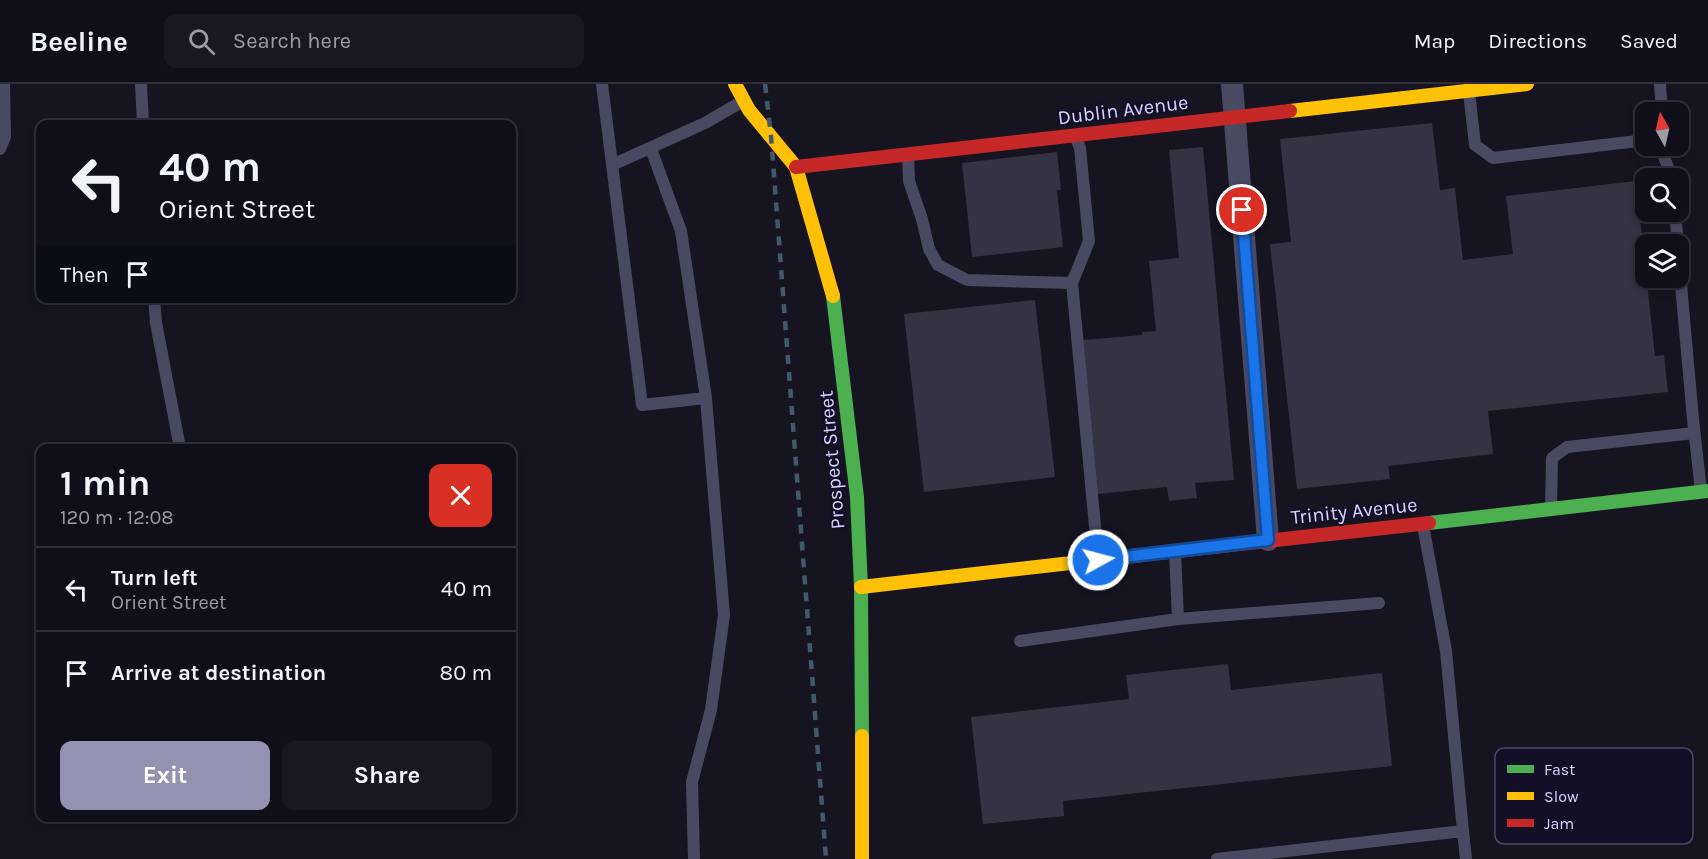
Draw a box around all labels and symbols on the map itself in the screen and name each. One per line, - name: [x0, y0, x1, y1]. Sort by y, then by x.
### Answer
- street label: Dublin Avenue: [1056, 91, 1190, 129]
- north arrow: [1635, 102, 1689, 156]
- pin: [1216, 184, 1267, 235]
- street label: Prospect Street: [814, 389, 850, 530]
- street label: Trinity Avenue: [1290, 493, 1418, 529]
- position arrow: [1066, 528, 1130, 592]
- legend: [1495, 748, 1693, 844]
- text: Fast: [1544, 760, 1575, 779]
- text: Slow: [1544, 787, 1579, 806]
- text: Jam: [1544, 814, 1574, 833]

